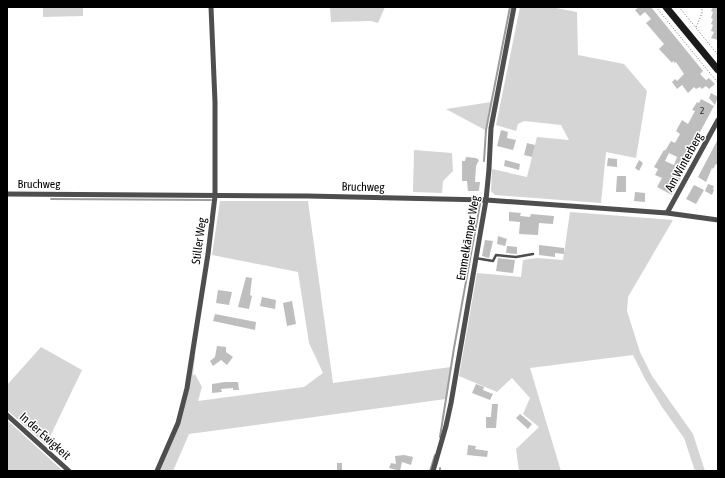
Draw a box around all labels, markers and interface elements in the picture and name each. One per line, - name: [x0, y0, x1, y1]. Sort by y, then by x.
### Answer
- house number: 2: [700, 105, 705, 116]
- street label: Am Winterberg: [662, 129, 706, 194]
- street label: Bruchweg: [18, 177, 61, 191]
- street label: Bruchweg: [341, 180, 385, 194]
- street label: Emmelkämper Weg: [454, 194, 482, 281]
- street label: Stiller Weg: [189, 216, 209, 265]
- street label: In der Ewigkeit: [17, 409, 74, 463]

